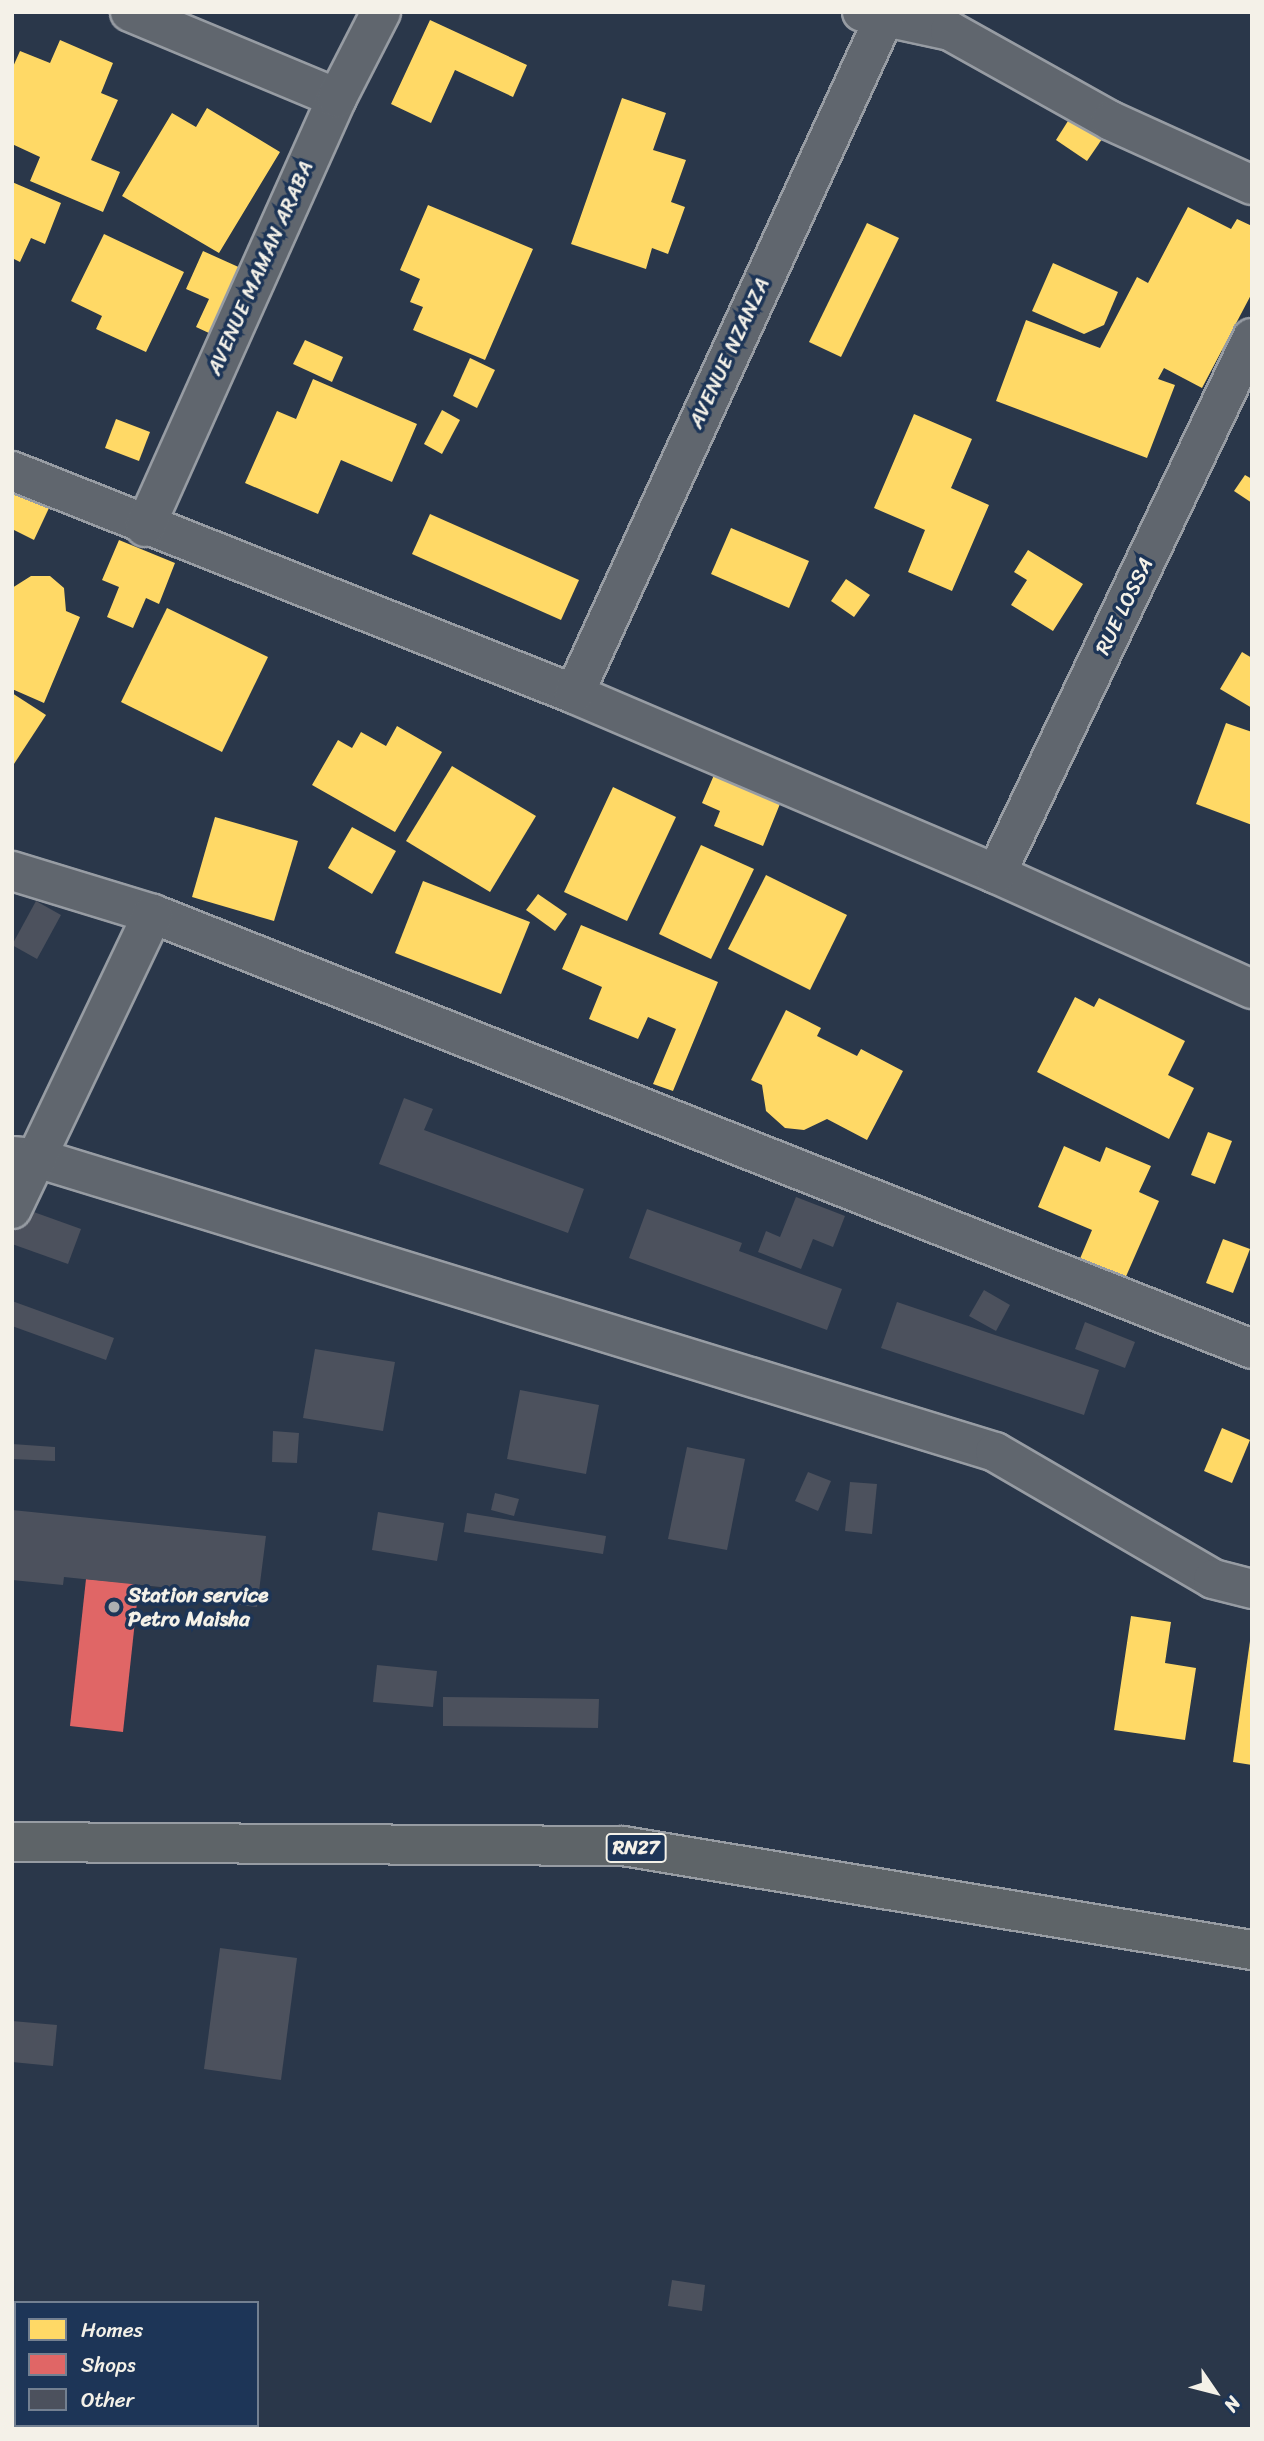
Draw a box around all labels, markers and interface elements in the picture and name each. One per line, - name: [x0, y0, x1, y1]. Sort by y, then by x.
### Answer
- street label: AVENUE MAMAN ARABA: [201, 156, 319, 380]
- street label: AVENUE NZANZA: [683, 274, 775, 432]
- street label: RUE LOSSA: [1090, 553, 1158, 659]
- place label: Station service Petro Maisha: [128, 1582, 268, 1632]
- marker: Station service Petro Maisha: [106, 1599, 122, 1615]
- road number: RN27: [604, 1832, 668, 1864]
- legend: [14, 2301, 259, 2427]
- text: Homes: [81, 2311, 143, 2349]
- text: Shops: [81, 2346, 136, 2384]
- north arrow: [1180, 2357, 1250, 2427]
- text: Other: [81, 2381, 134, 2419]
- text: N: [1215, 2389, 1250, 2419]

